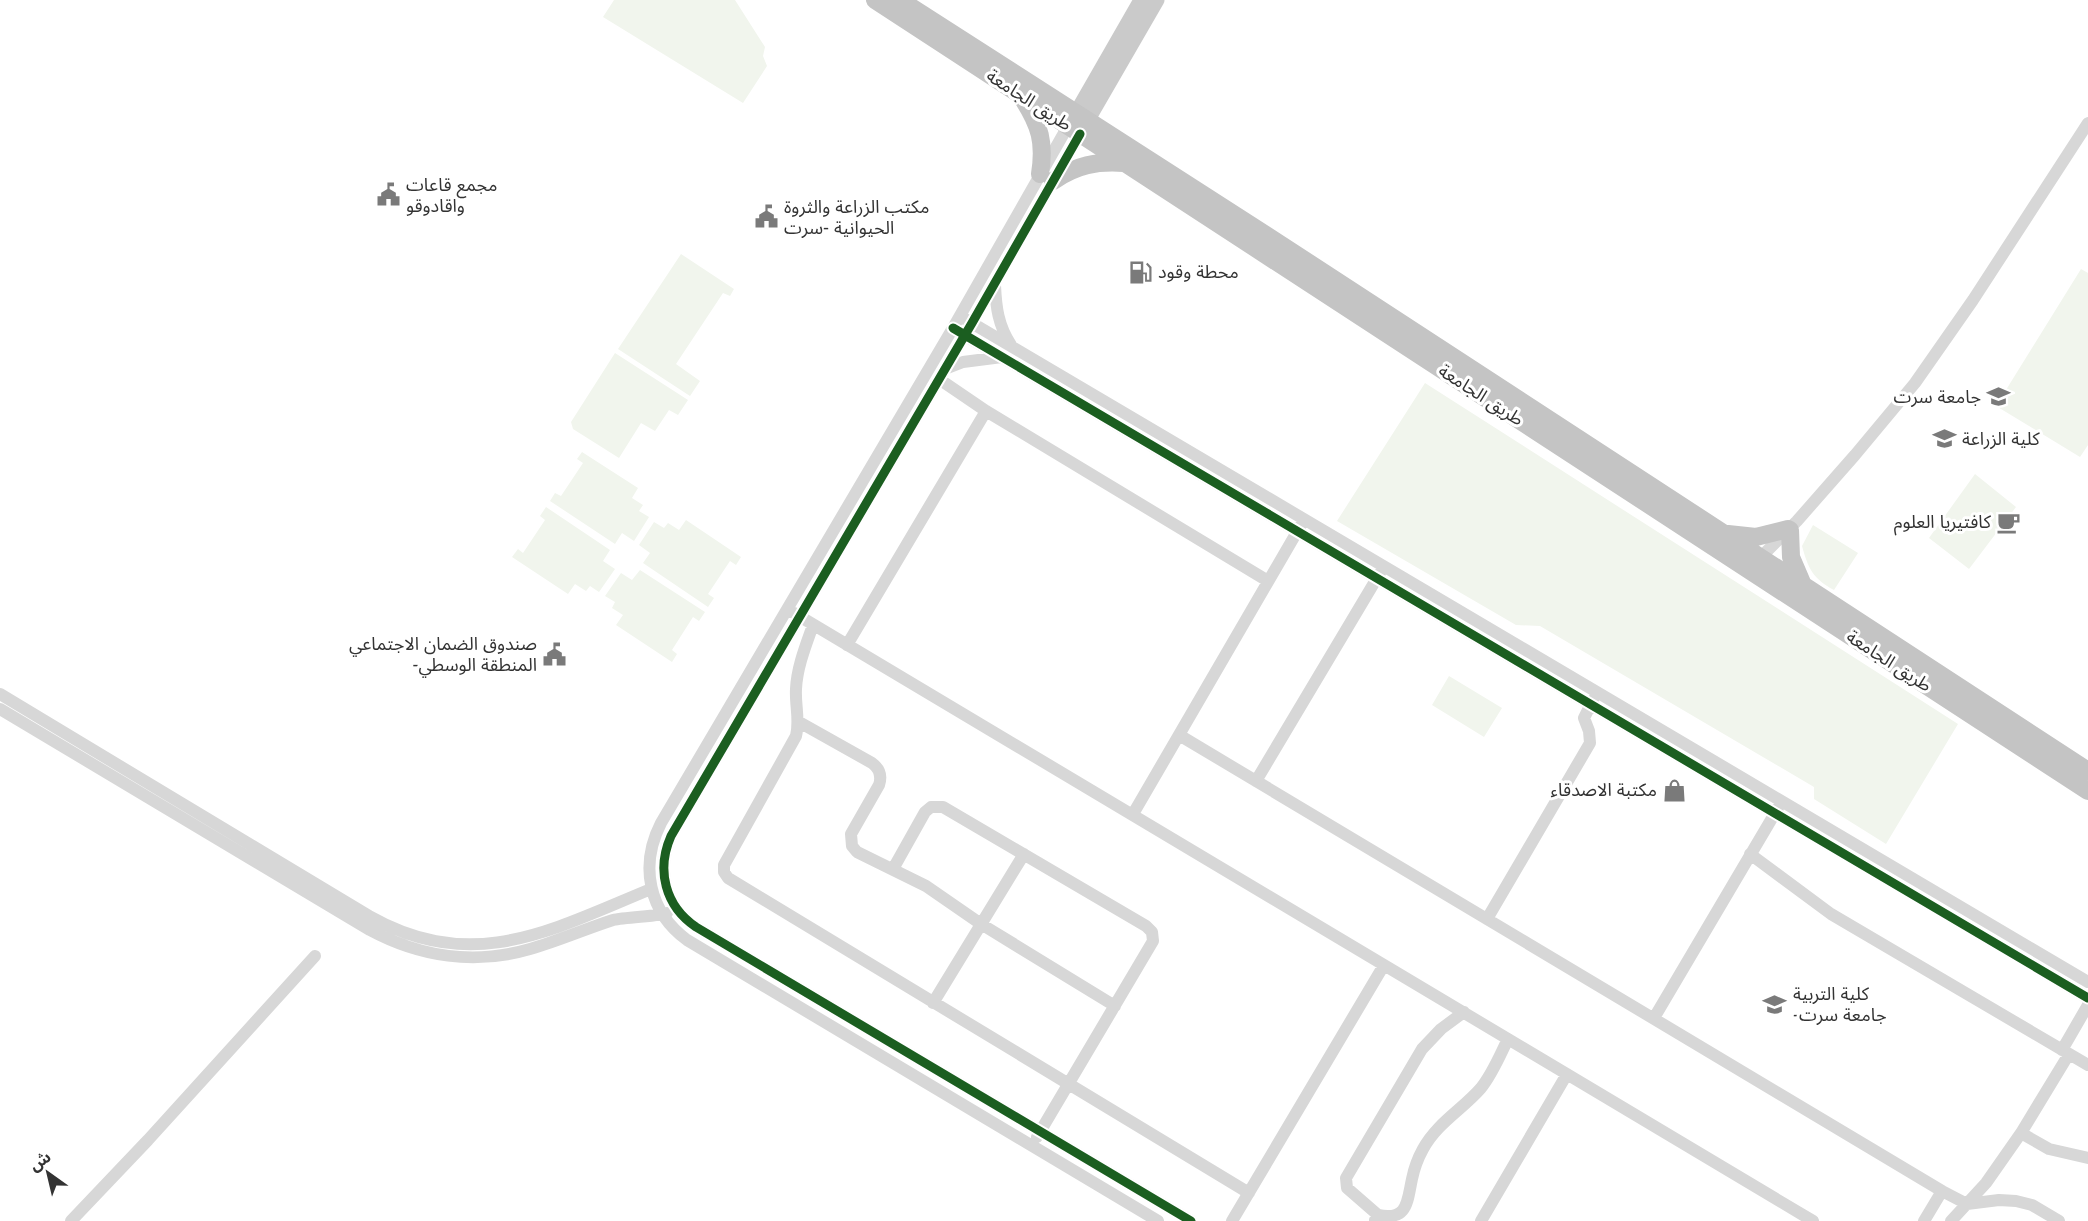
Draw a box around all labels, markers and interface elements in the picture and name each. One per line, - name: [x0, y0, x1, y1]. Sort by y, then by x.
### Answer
- street label: طريق الجامعة: [982, 65, 1075, 136]
- place label: مجمع قاعات واقادوقو: [406, 175, 497, 217]
- public building icon: مجمع قاعات واقادوقو: [375, 182, 401, 208]
- place label: مكتب الزراعة والثروة الحيوانية -سرت: [784, 197, 930, 239]
- public building icon: مكتب الزراعة والثروة الحيوانية -سرت: [753, 204, 779, 230]
- fuel station icon: محطة وقود: [1127, 259, 1153, 285]
- place label: محطة وقود: [1158, 262, 1239, 283]
- street label: طريق الجامعة: [1434, 360, 1527, 431]
- school or university icon: جامعة سرت: [1986, 384, 2012, 410]
- place label: جامعة سرت: [1893, 387, 1981, 408]
- school or university icon: كلية الزراعة: [1931, 426, 1957, 452]
- place label: كلية الزراعة: [1962, 429, 2040, 450]
- cafe icon: كافتيريا العلوم: [1996, 509, 2022, 535]
- place label: كافتيريا العلوم: [1894, 512, 1992, 536]
- street label: طريق الجامعة: [1842, 626, 1935, 697]
- place label: صندوق الضمان الاجتماعي -المنطقة الوسطي: [349, 634, 537, 678]
- public building icon: صندوق الضمان الاجتماعي -المنطقة الوسطي: [542, 641, 568, 667]
- shop icon: مكتبة الاصدقاء: [1662, 777, 1688, 803]
- place label: مكتبة الاصدقاء: [1550, 780, 1657, 800]
- place label: كلية التربية -جامعة سرت: [1793, 984, 1887, 1026]
- school or university icon: كلية التربية -جامعة سرت: [1762, 991, 1788, 1017]
- north arrow: [18, 1143, 78, 1203]
- text: ش: [26, 1148, 54, 1175]

